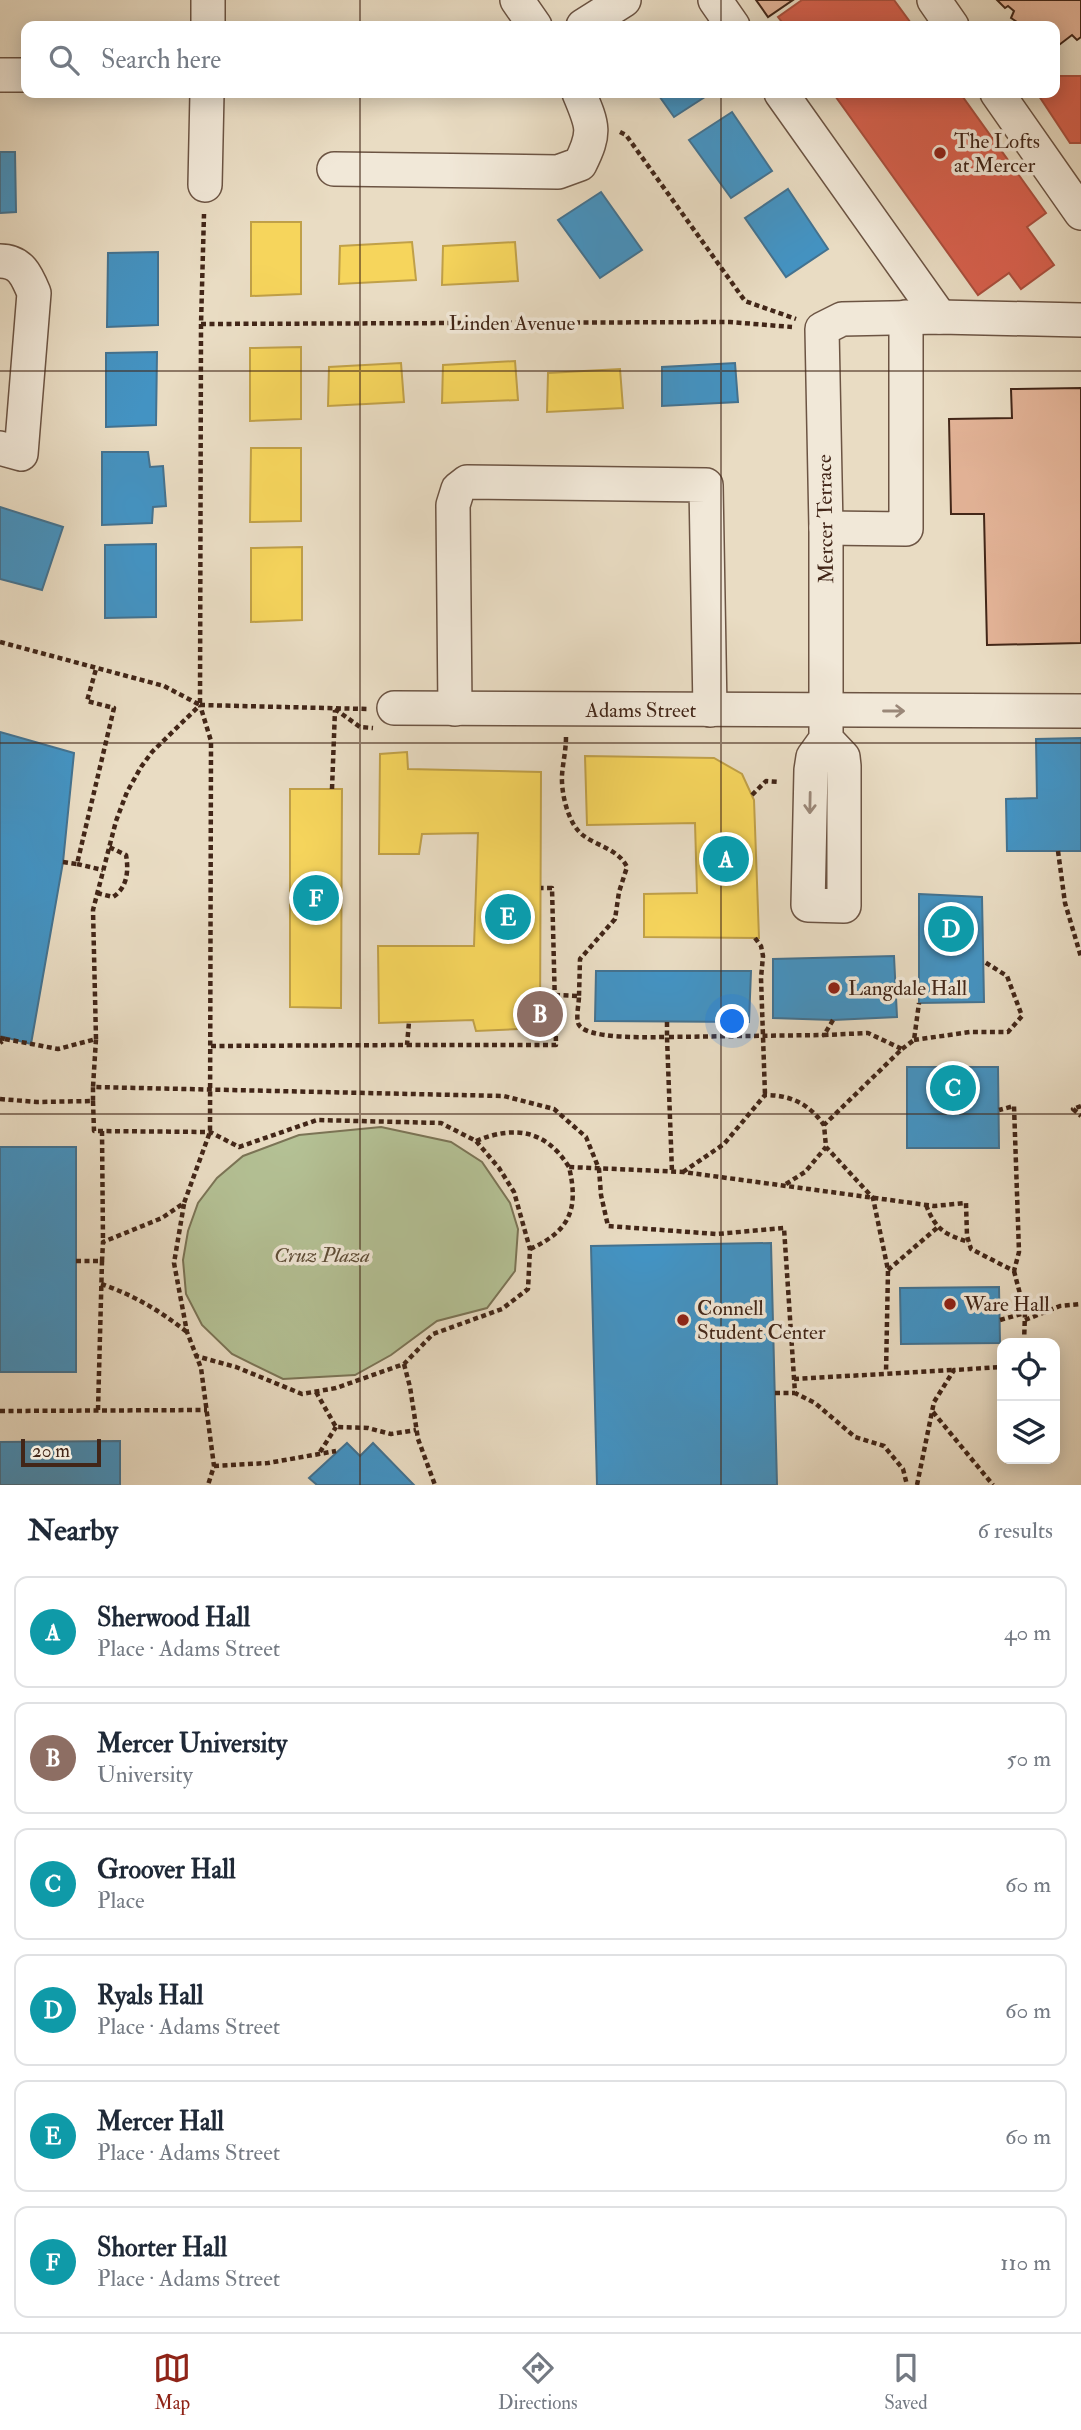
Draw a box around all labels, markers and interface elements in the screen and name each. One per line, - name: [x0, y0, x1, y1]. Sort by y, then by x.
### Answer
- search box: [21, 21, 1060, 98]
- icon: search: [45, 41, 83, 79]
- text: Search here: [101, 44, 221, 76]
- place label: The Lofts at Mercer: [954, 128, 1040, 179]
- marker: The Lofts at Mercer: [932, 145, 948, 161]
- street label: Linden Avenue: [449, 310, 576, 337]
- street label: Mercer Terrace: [811, 454, 840, 584]
- street label: Adams Street: [585, 697, 697, 724]
- one-way arrow: [883, 704, 906, 717]
- one-way arrow: [803, 791, 817, 814]
- pin: A: [703, 833, 749, 885]
- pin: F: [293, 872, 339, 924]
- pin: E: [485, 891, 531, 943]
- pin: D: [928, 903, 974, 955]
- place label: Langdale Hall: [848, 975, 968, 1002]
- marker: Langdale Hall: [826, 980, 842, 996]
- pin: B: [517, 988, 563, 1040]
- your location: [715, 1004, 749, 1038]
- pin: C: [930, 1062, 976, 1114]
- park label: Cruz Plaza: [274, 1242, 370, 1269]
- place label: Ware Hall: [963, 1291, 1050, 1318]
- place label: Connell Student Center: [697, 1295, 826, 1346]
- marker: Ware Hall: [942, 1296, 958, 1312]
- marker: Connell Student Center: [675, 1312, 691, 1328]
- map controls: [997, 1338, 1060, 1464]
- button: locate: [997, 1338, 1060, 1401]
- button: layers: [997, 1401, 1060, 1464]
- scale bar: [21, 1436, 102, 1468]
- text: 20 m: [32, 1439, 70, 1463]
- text: Nearby: [28, 1512, 118, 1549]
- text: 6 results: [978, 1516, 1053, 1545]
- text: Sherwood Hall: [97, 1602, 250, 1634]
- text: A: [46, 1618, 60, 1647]
- text: 40 m: [1004, 1618, 1051, 1647]
- text: Place · Adams Street: [97, 1634, 280, 1663]
- text: Mercer University: [97, 1728, 287, 1760]
- text: B: [45, 1744, 61, 1773]
- text: 50 m: [1007, 1744, 1051, 1773]
- text: University: [97, 1760, 193, 1789]
- text: Groover Hall: [97, 1854, 236, 1886]
- text: C: [45, 1870, 61, 1899]
- text: 60 m: [1005, 1870, 1051, 1899]
- text: Place: [97, 1886, 145, 1915]
- text: Ryals Hall: [97, 1980, 203, 2012]
- text: D: [44, 1996, 62, 2025]
- text: 60 m: [1005, 1996, 1051, 2025]
- text: Place · Adams Street: [97, 2012, 280, 2041]
- text: Mercer Hall: [97, 2106, 224, 2138]
- text: E: [45, 2122, 61, 2151]
- text: 60 m: [1005, 2122, 1051, 2151]
- text: Place · Adams Street: [97, 2138, 280, 2167]
- text: Shorter Hall: [97, 2232, 227, 2264]
- text: F: [46, 2248, 60, 2277]
- text: 110 m: [1000, 2248, 1051, 2277]
- text: Place · Adams Street: [97, 2264, 280, 2293]
- tab: Map: [153, 2349, 191, 2415]
- tab: Directions: [498, 2349, 578, 2415]
- tab: Saved: [884, 2349, 928, 2415]

